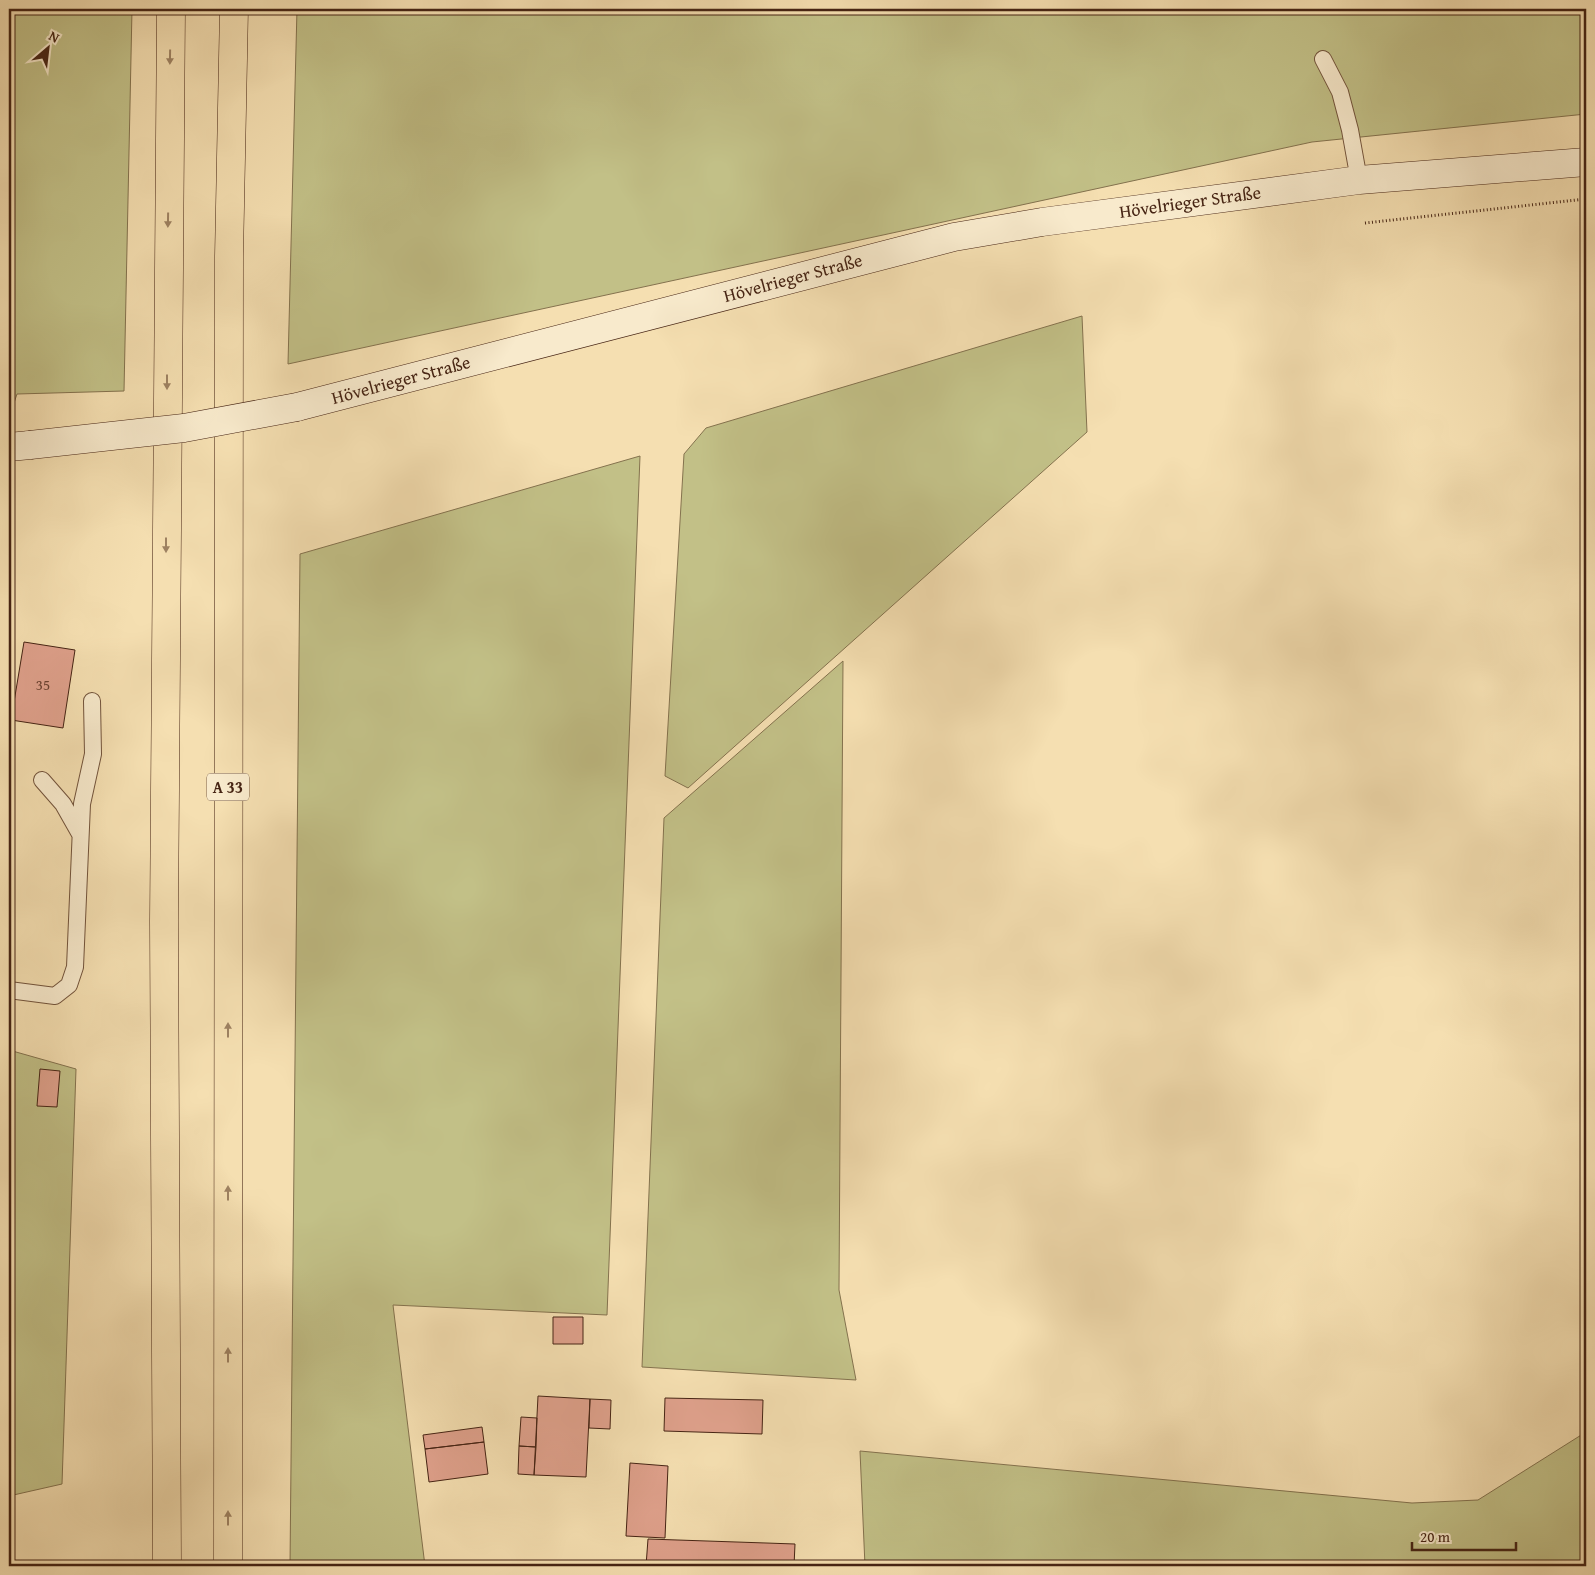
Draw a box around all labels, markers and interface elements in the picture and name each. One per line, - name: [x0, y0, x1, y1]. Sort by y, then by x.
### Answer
- north arrow: [22, 22, 72, 72]
- text: N: [45, 25, 63, 48]
- one-way arrow: [166, 50, 174, 66]
- street label: Hövelrieger Straße: [1117, 178, 1262, 225]
- one-way arrow: [164, 212, 172, 228]
- street label: Hövelrieger Straße: [720, 246, 865, 309]
- street label: Hövelrieger Straße: [328, 348, 473, 411]
- one-way arrow: [163, 375, 171, 391]
- one-way arrow: [162, 537, 170, 553]
- house number: 35: [36, 674, 50, 695]
- road number: A 33: [207, 774, 249, 800]
- one-way arrow: [224, 1022, 232, 1038]
- one-way arrow: [224, 1184, 232, 1200]
- one-way arrow: [224, 1347, 232, 1363]
- one-way arrow: [224, 1509, 232, 1525]
- scale bar: [1412, 1520, 1516, 1552]
- text: 20 m: [1420, 1526, 1451, 1547]

